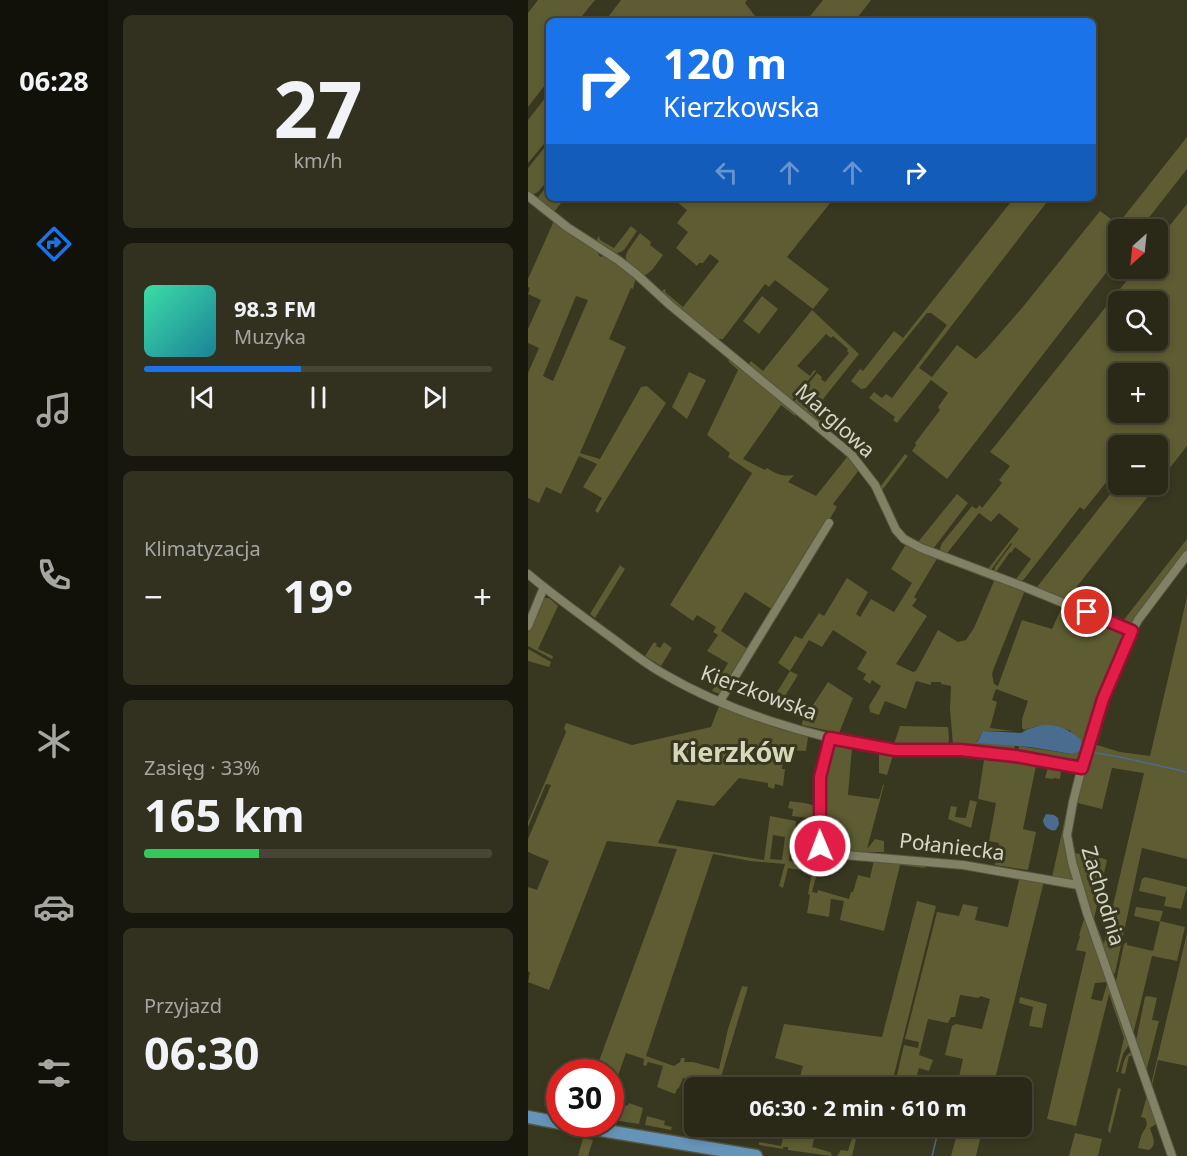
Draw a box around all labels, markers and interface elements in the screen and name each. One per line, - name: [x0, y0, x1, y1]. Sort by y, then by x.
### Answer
- text: 120 m: [663, 34, 787, 91]
- icon: right: [564, 42, 642, 120]
- text: 27: [273, 55, 363, 161]
- text: 06:28: [19, 62, 89, 99]
- text: Kierzkowska: [663, 88, 820, 125]
- text: km/h: [293, 147, 343, 174]
- icon: left: [710, 156, 743, 189]
- icon: ahead: [773, 156, 806, 189]
- icon: ahead: [836, 156, 869, 189]
- icon: right: [899, 156, 932, 189]
- north arrow: [1108, 219, 1168, 279]
- map controls: [1108, 219, 1168, 495]
- icon: directions: [33, 223, 75, 265]
- button: search: [1108, 291, 1168, 351]
- text: 98.3 FM: [234, 293, 316, 323]
- text: Muzyka: [234, 323, 306, 350]
- button: +: [1108, 363, 1168, 423]
- street label: Marglowa: [790, 377, 882, 464]
- icon: previous: [186, 381, 219, 414]
- icon: pause: [302, 381, 335, 414]
- icon: next: [418, 381, 451, 414]
- icon: music: [33, 389, 75, 431]
- button: −: [1108, 435, 1168, 495]
- text: Klimatyzacja: [144, 535, 261, 562]
- icon: phone: [33, 554, 75, 596]
- text: 19°: [283, 565, 353, 626]
- text: −: [144, 574, 163, 619]
- text: +: [473, 574, 492, 619]
- pin: [1061, 586, 1112, 637]
- icon: arrive: [1070, 595, 1103, 628]
- street label: Kierzkowska: [697, 658, 821, 726]
- icon: climate: [33, 720, 75, 762]
- district label: Kierzków: [671, 733, 795, 770]
- text: Zasięg · 33%: [144, 754, 260, 781]
- text: 165 km: [144, 784, 305, 845]
- position arrow: [788, 814, 852, 878]
- street label: Połaniecka: [898, 826, 1006, 866]
- street label: Zachodnia: [1076, 843, 1132, 949]
- icon: car: [33, 886, 75, 928]
- text: Przyjazd: [144, 992, 222, 1019]
- text: 06:30: [144, 1022, 260, 1083]
- icon: filters: [33, 1052, 75, 1094]
- speed limit sign: 30: [546, 1059, 624, 1137]
- text: 06:30 · 2 min · 610 m: [749, 1092, 967, 1122]

